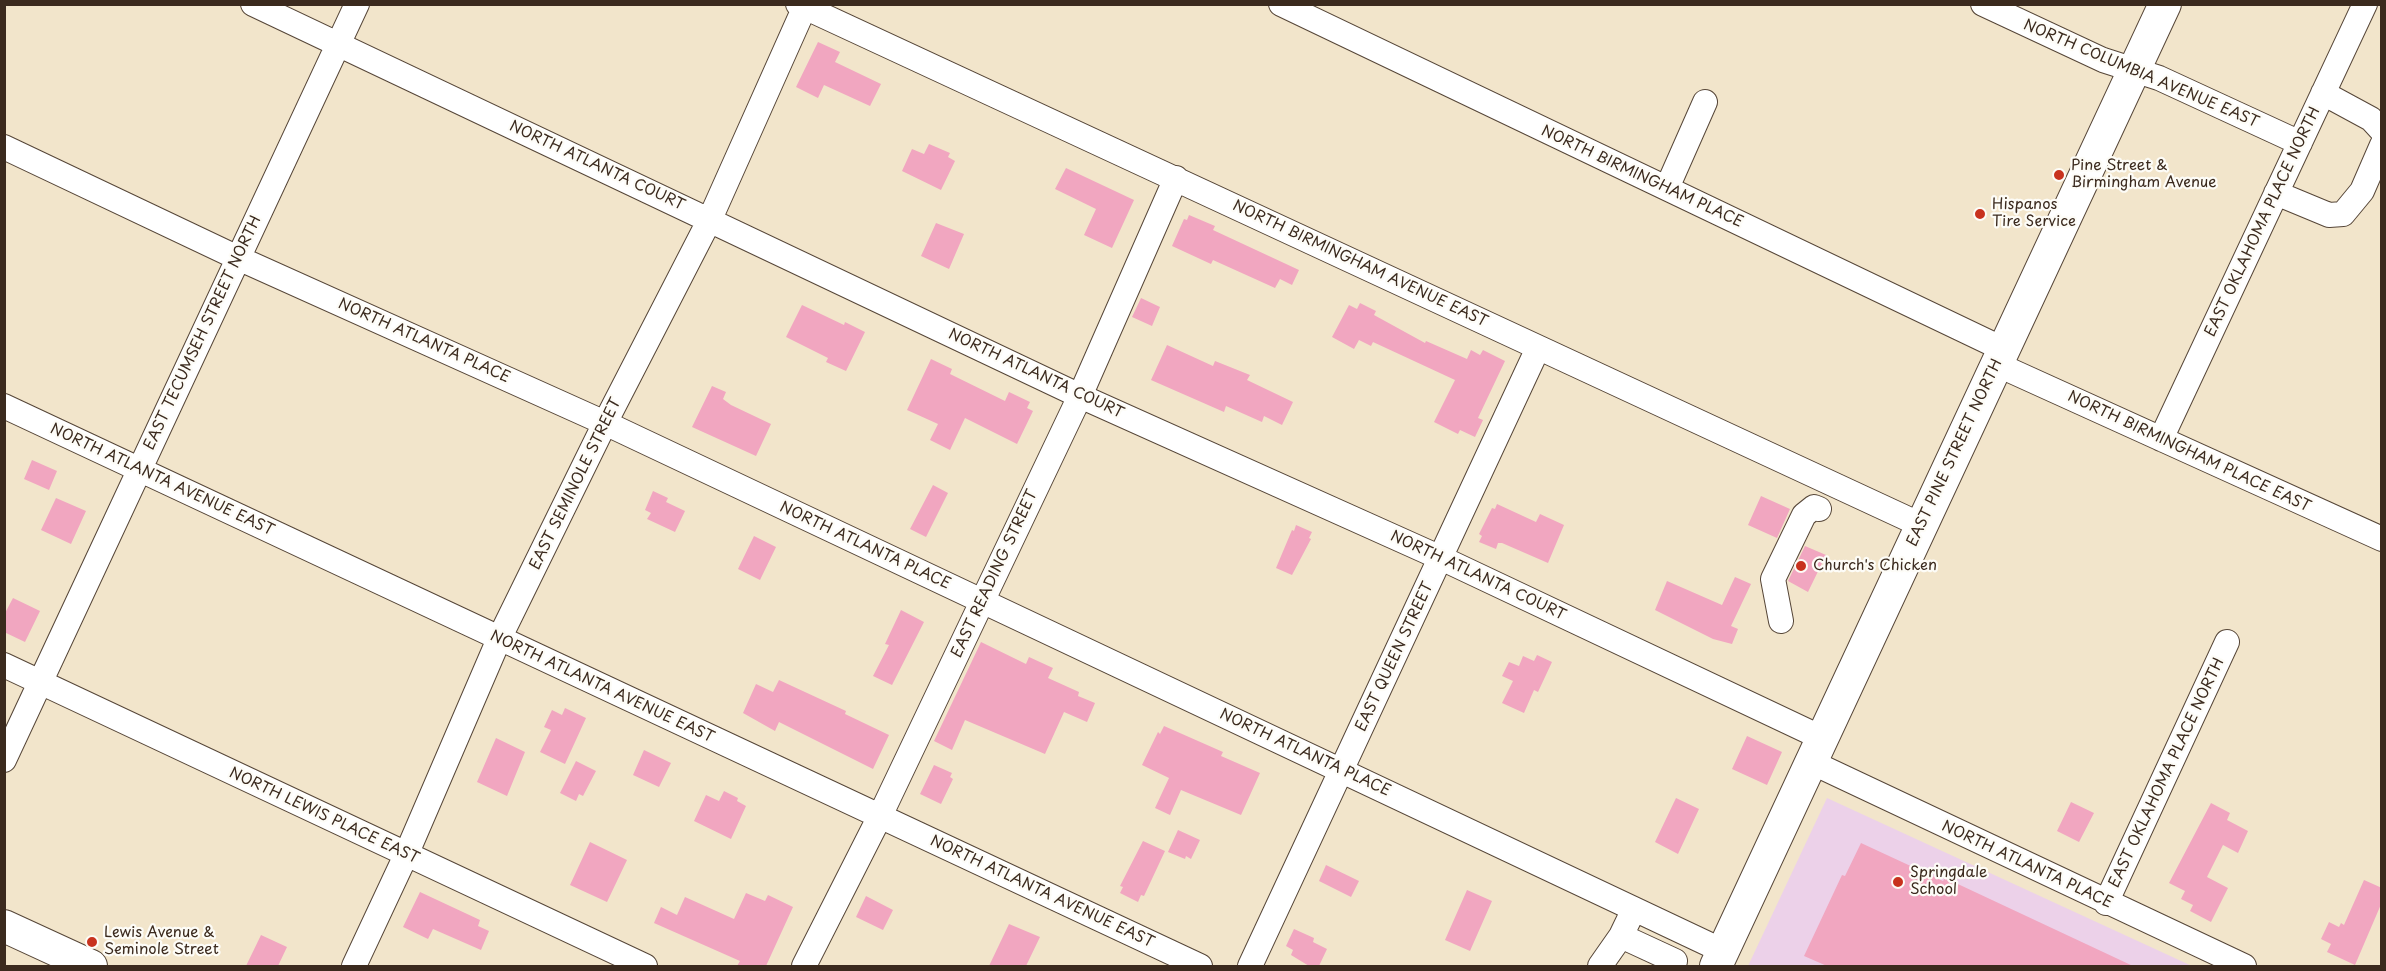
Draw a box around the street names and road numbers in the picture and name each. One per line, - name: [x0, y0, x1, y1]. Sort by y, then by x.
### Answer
- street label: NORTH COLUMBIA AVENUE EAST: [2021, 16, 2261, 132]
- street label: EAST OKLAHOMA PLACE NORTH: [2202, 104, 2324, 340]
- street label: NORTH ATLANTA COURT: [506, 117, 688, 215]
- street label: NORTH BIRMINGHAM PLACE: [1538, 122, 1746, 232]
- street label: NORTH BIRMINGHAM AVENUE EAST: [1230, 197, 1490, 331]
- street label: EAST TECUMSEH STREET NORTH: [141, 213, 265, 453]
- street label: NORTH ATLANTA PLACE: [335, 295, 513, 387]
- street label: NORTH ATLANTA COURT: [945, 325, 1127, 423]
- street label: EAST PINE STREET NORTH: [1904, 356, 2006, 550]
- street label: NORTH BIRMINGHAM PLACE EAST: [2065, 388, 2313, 516]
- street label: EAST SEMINOLE STREET: [527, 395, 625, 573]
- street label: NORTH ATLANTA AVENUE EAST: [47, 420, 277, 540]
- street label: EAST READING STREET: [948, 487, 1042, 661]
- street label: NORTH ATLANTA PLACE: [777, 498, 953, 594]
- street label: NORTH ATLANTA COURT: [1387, 527, 1569, 625]
- street label: EAST QUEEN STREET: [1352, 579, 1438, 735]
- street label: NORTH ATLANTA AVENUE EAST: [487, 627, 717, 747]
- street label: EAST OKLAHOMA PLACE NORTH: [2106, 655, 2228, 891]
- street label: NORTH ATLANTA PLACE: [1217, 705, 1393, 801]
- street label: NORTH LEWIS PLACE EAST: [226, 764, 422, 868]
- street label: NORTH ATLANTA PLACE: [1939, 817, 2115, 913]
- street label: NORTH ATLANTA AVENUE EAST: [927, 832, 1157, 952]

